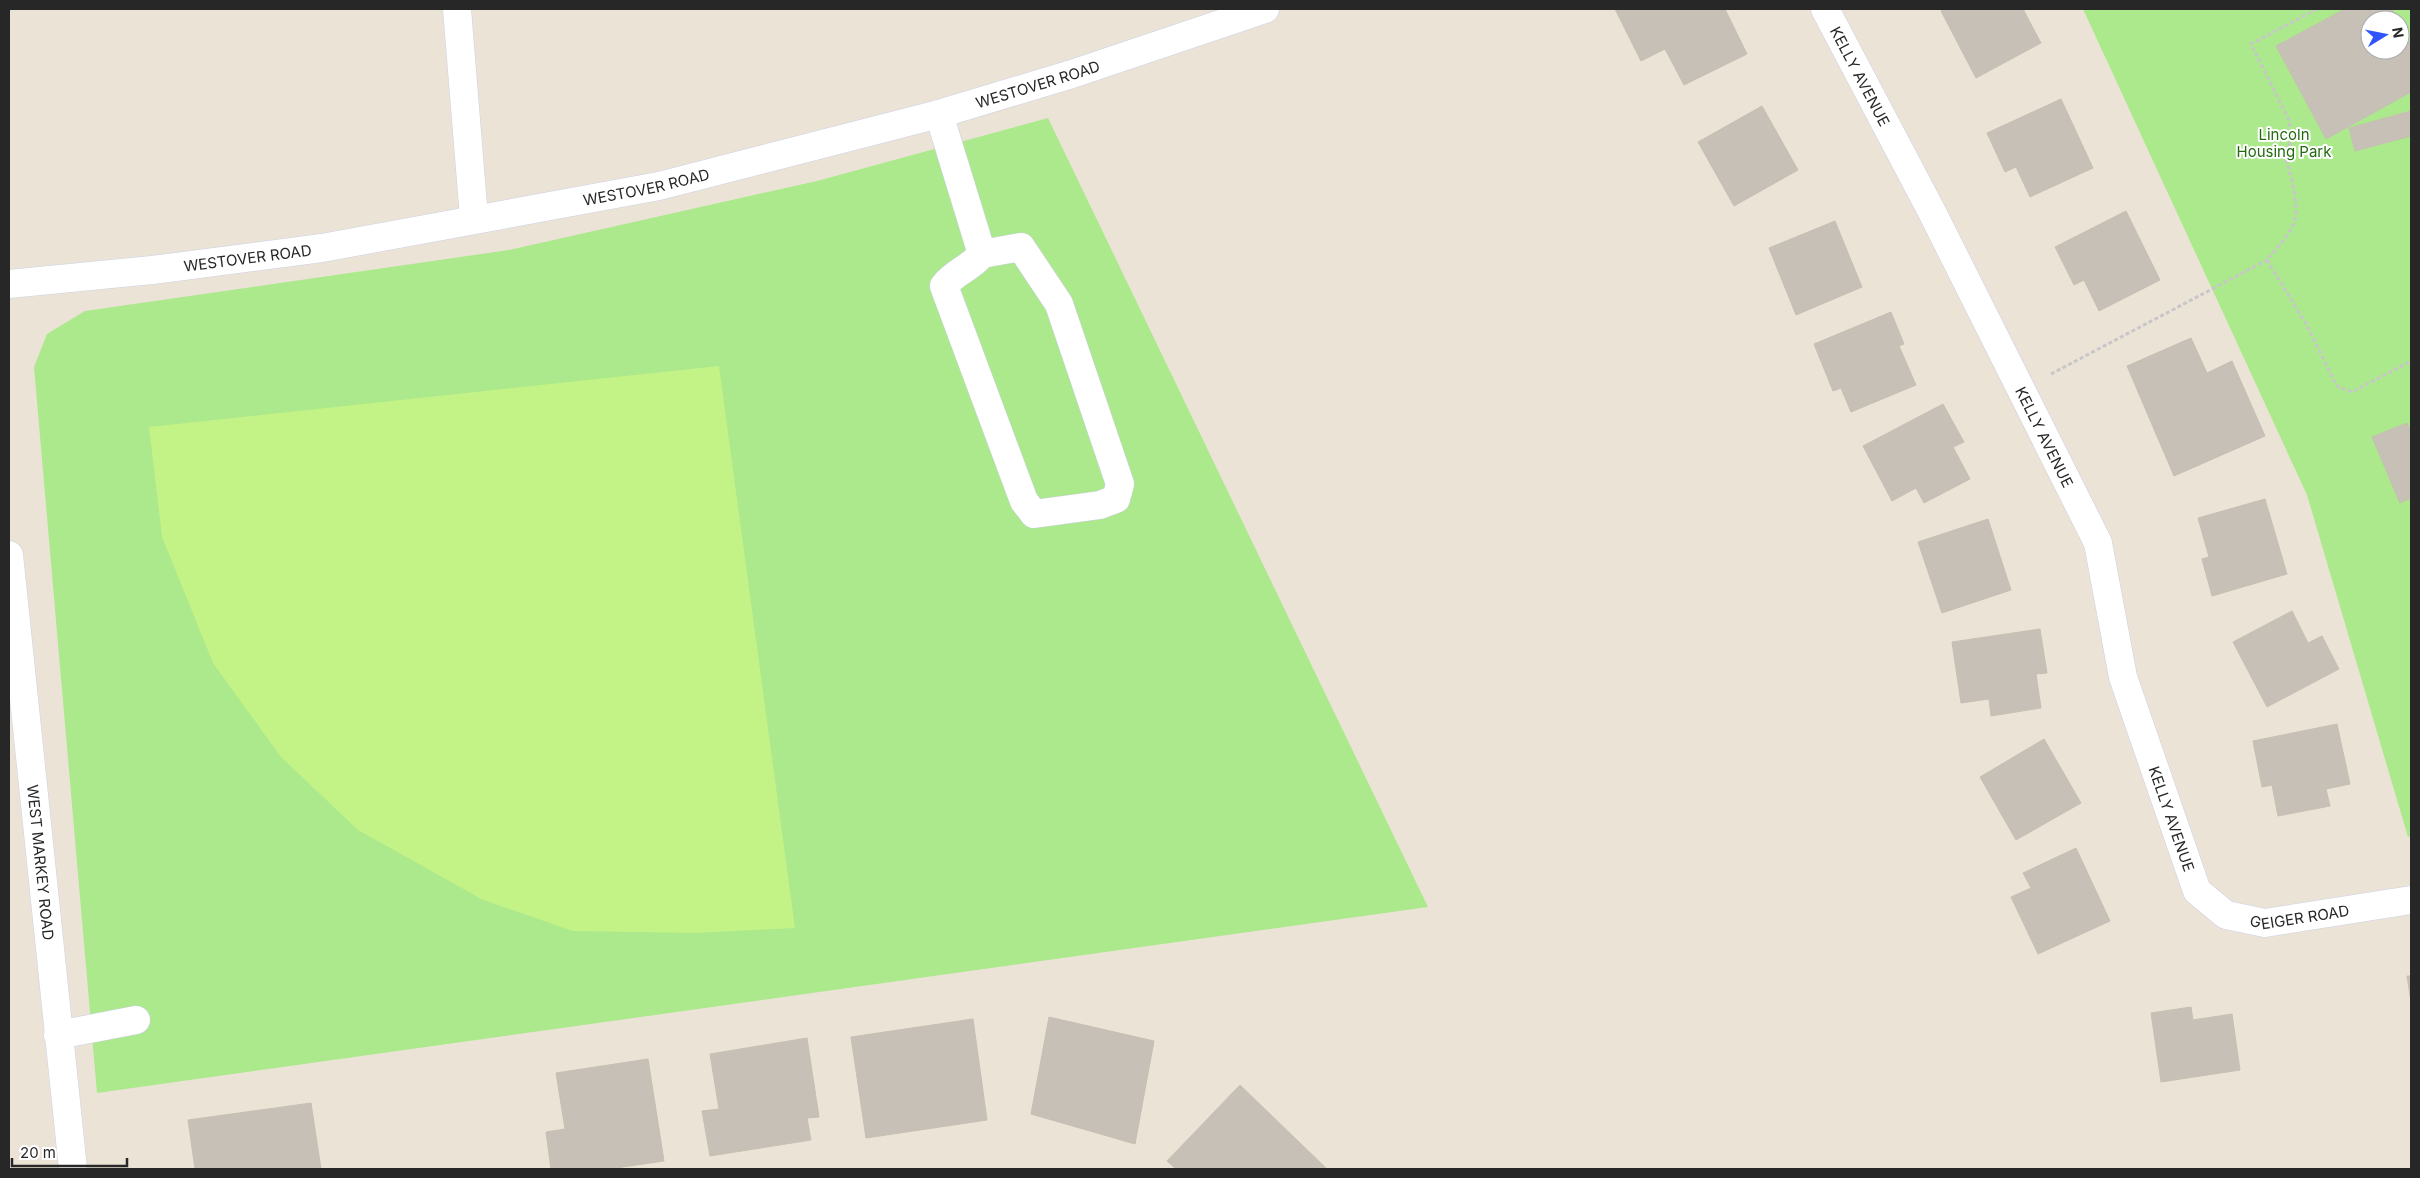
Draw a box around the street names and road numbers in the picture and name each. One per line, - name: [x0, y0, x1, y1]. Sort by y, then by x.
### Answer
- street label: KELLY AVENUE: [1826, 23, 1895, 129]
- street label: WESTOVER ROAD: [973, 56, 1102, 112]
- street label: WESTOVER ROAD: [581, 164, 711, 209]
- street label: WESTOVER ROAD: [182, 240, 313, 275]
- street label: KELLY AVENUE: [2012, 383, 2078, 490]
- street label: KELLY AVENUE: [2145, 764, 2199, 874]
- street label: WEST MARKEY ROAD: [23, 784, 59, 941]
- street label: GEIGER ROAD: [2248, 900, 2351, 933]

